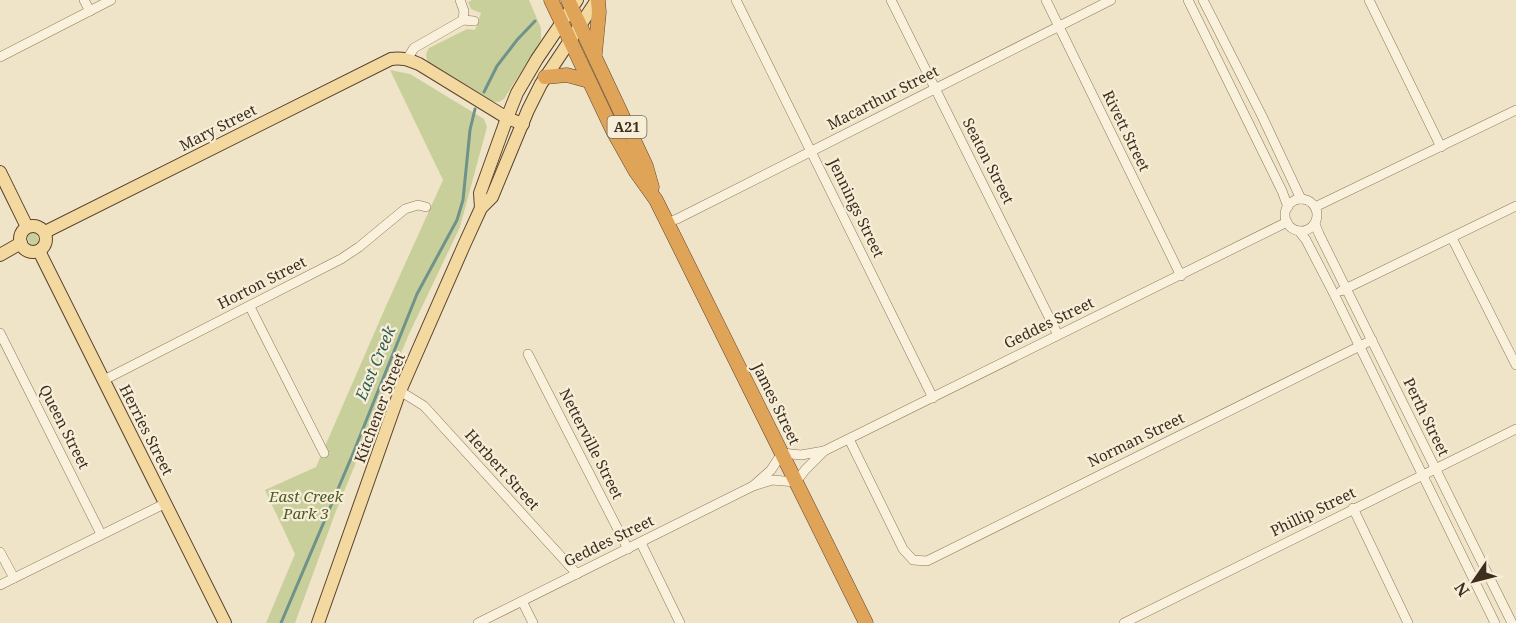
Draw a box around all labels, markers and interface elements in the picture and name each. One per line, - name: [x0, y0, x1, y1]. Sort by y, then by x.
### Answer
- street label: Macarthur Street: [823, 60, 942, 134]
- street label: Rivett Street: [1099, 87, 1155, 174]
- street label: Mary Street: [176, 99, 259, 155]
- street label: Seaton Street: [959, 114, 1019, 207]
- road number: A21: [608, 116, 646, 138]
- street label: Jennings Street: [824, 154, 890, 260]
- street label: Horton Street: [214, 251, 309, 313]
- street label: Geddes Street: [1000, 292, 1097, 353]
- water label: East Creek: [349, 322, 401, 404]
- street label: Kitchener Street: [349, 350, 409, 465]
- street label: James Street: [748, 359, 805, 448]
- street label: Perth Street: [1399, 374, 1454, 459]
- street label: Queen Street: [35, 381, 95, 472]
- street label: Herries Street: [115, 381, 178, 478]
- street label: Netterville Street: [555, 385, 628, 502]
- street label: Norman Street: [1084, 407, 1187, 471]
- street label: Herbert Street: [461, 425, 544, 514]
- street label: Phillip Street: [1267, 482, 1358, 540]
- park label: East Creek Park 3: [268, 486, 343, 523]
- street label: Geddes Street: [560, 510, 657, 571]
- north arrow: [1444, 551, 1504, 611]
- text: N: [1449, 578, 1474, 601]

